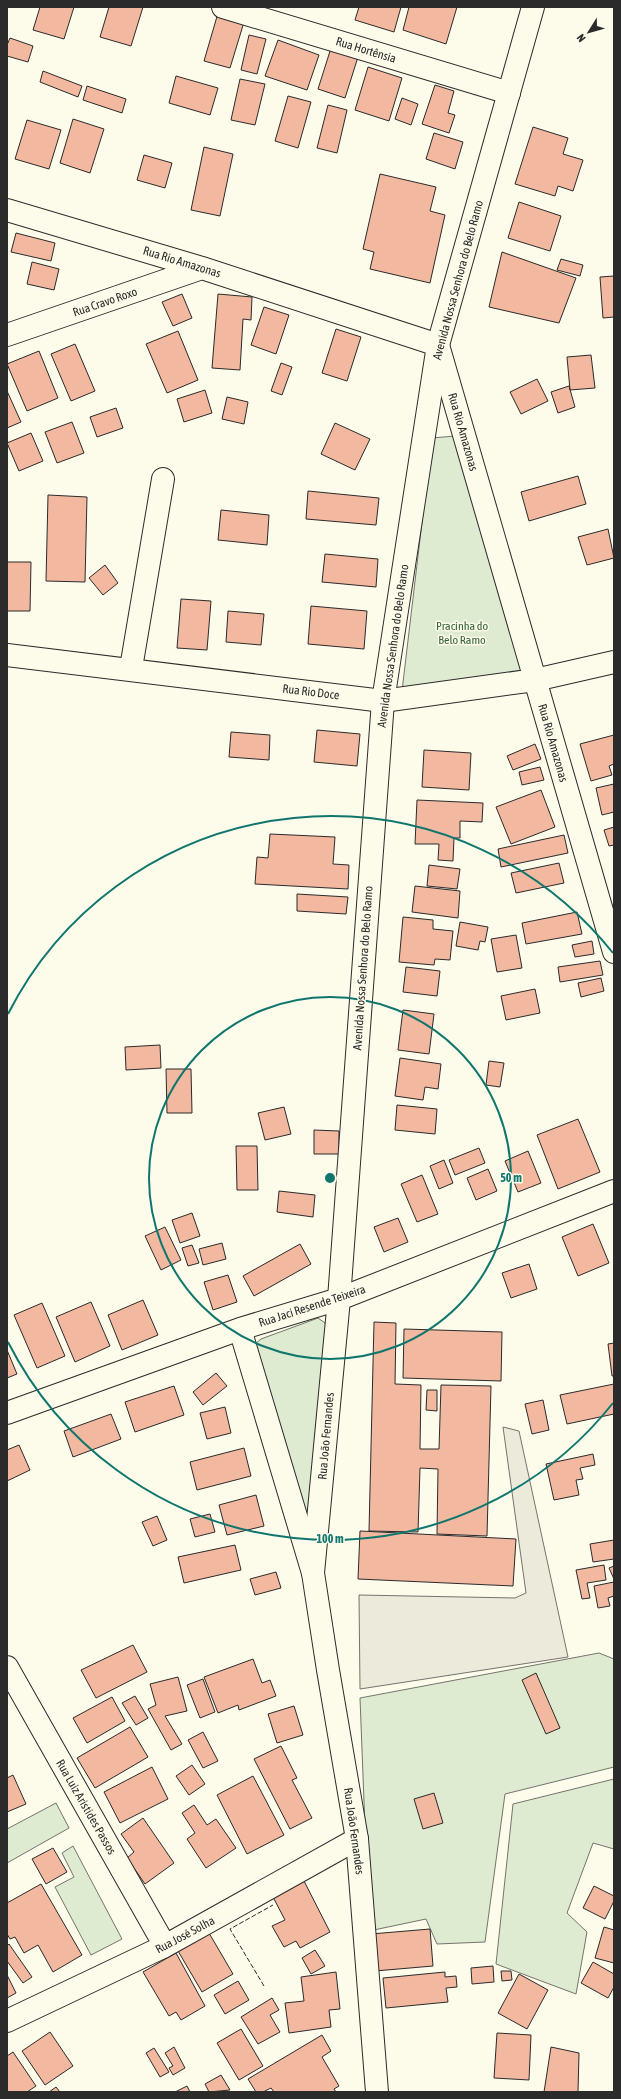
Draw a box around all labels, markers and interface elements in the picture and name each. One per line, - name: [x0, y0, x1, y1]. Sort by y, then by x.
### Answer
- north arrow: [569, 12, 609, 52]
- text: N: [574, 32, 588, 44]
- street label: Rua Hortênsia: [334, 34, 398, 66]
- street label: Avenida Nossa Senhora do Belo Ramo: [430, 198, 486, 361]
- street label: Rua Rio Amazonas: [141, 244, 223, 280]
- street label: Rua Cravo Roxo: [71, 284, 139, 320]
- street label: Rua Rio Amazonas: [445, 391, 481, 473]
- street label: Avenida Nossa Senhora do Belo Ramo: [375, 563, 411, 729]
- park label: Pracinha do Belo Ramo: [436, 619, 488, 647]
- street label: Rua Rio Doce: [282, 682, 340, 702]
- street label: Rua Rio Amazonas: [535, 702, 571, 784]
- street label: Avenida Nossa Senhora do Belo Ramo: [350, 885, 376, 1051]
- centre of rings: [323, 1171, 337, 1185]
- text: 50 m: [500, 1171, 522, 1185]
- street label: Rua Jaci Resende Teixeira: [257, 1282, 367, 1330]
- street label: Rua João Fernandes: [315, 1392, 337, 1480]
- text: 100 m: [316, 1532, 344, 1546]
- street label: Rua Luiz Aristides Passos: [53, 1757, 119, 1857]
- street label: Rua João Fernandes: [341, 1787, 367, 1875]
- street label: Rua José Solha: [153, 1914, 217, 1956]

